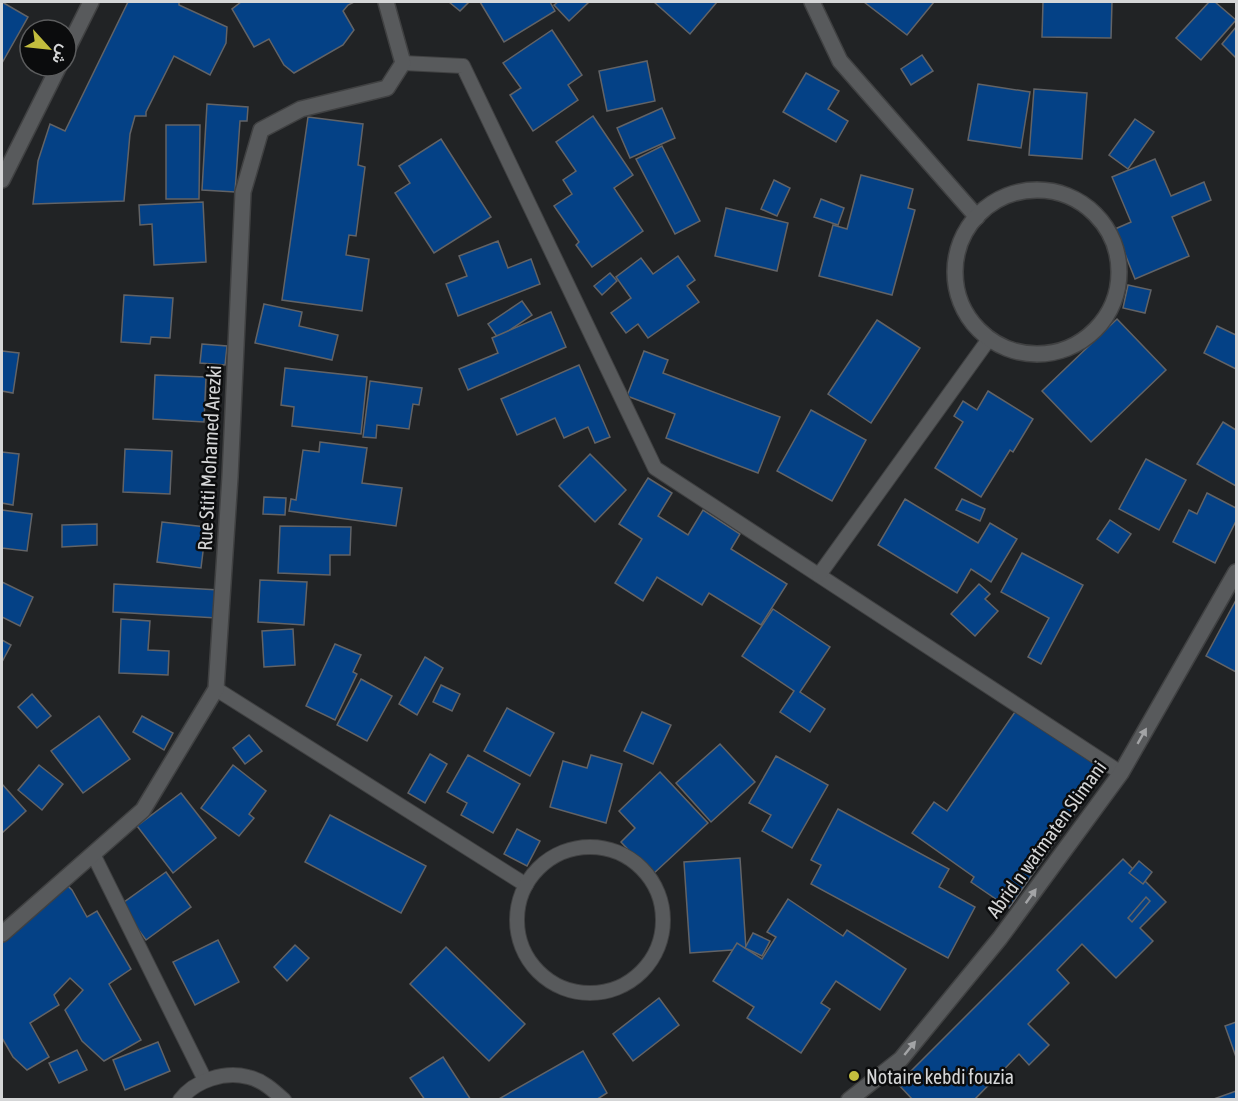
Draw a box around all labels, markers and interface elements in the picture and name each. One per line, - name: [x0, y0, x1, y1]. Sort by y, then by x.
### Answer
- north arrow: [18, 18, 78, 78]
- text: ش: [48, 42, 74, 67]
- street label: Rue Stiti Mohamed Arezki: [193, 365, 225, 551]
- one-way arrow: [1137, 728, 1148, 744]
- street label: Abrid n watmaten Slimani: [981, 756, 1111, 922]
- one-way arrow: [1025, 888, 1037, 904]
- one-way arrow: [903, 1040, 916, 1056]
- place label: Notaire kebdi fouzia: [866, 1065, 1014, 1088]
- marker: Notaire kebdi fouzia: [847, 1069, 861, 1083]

